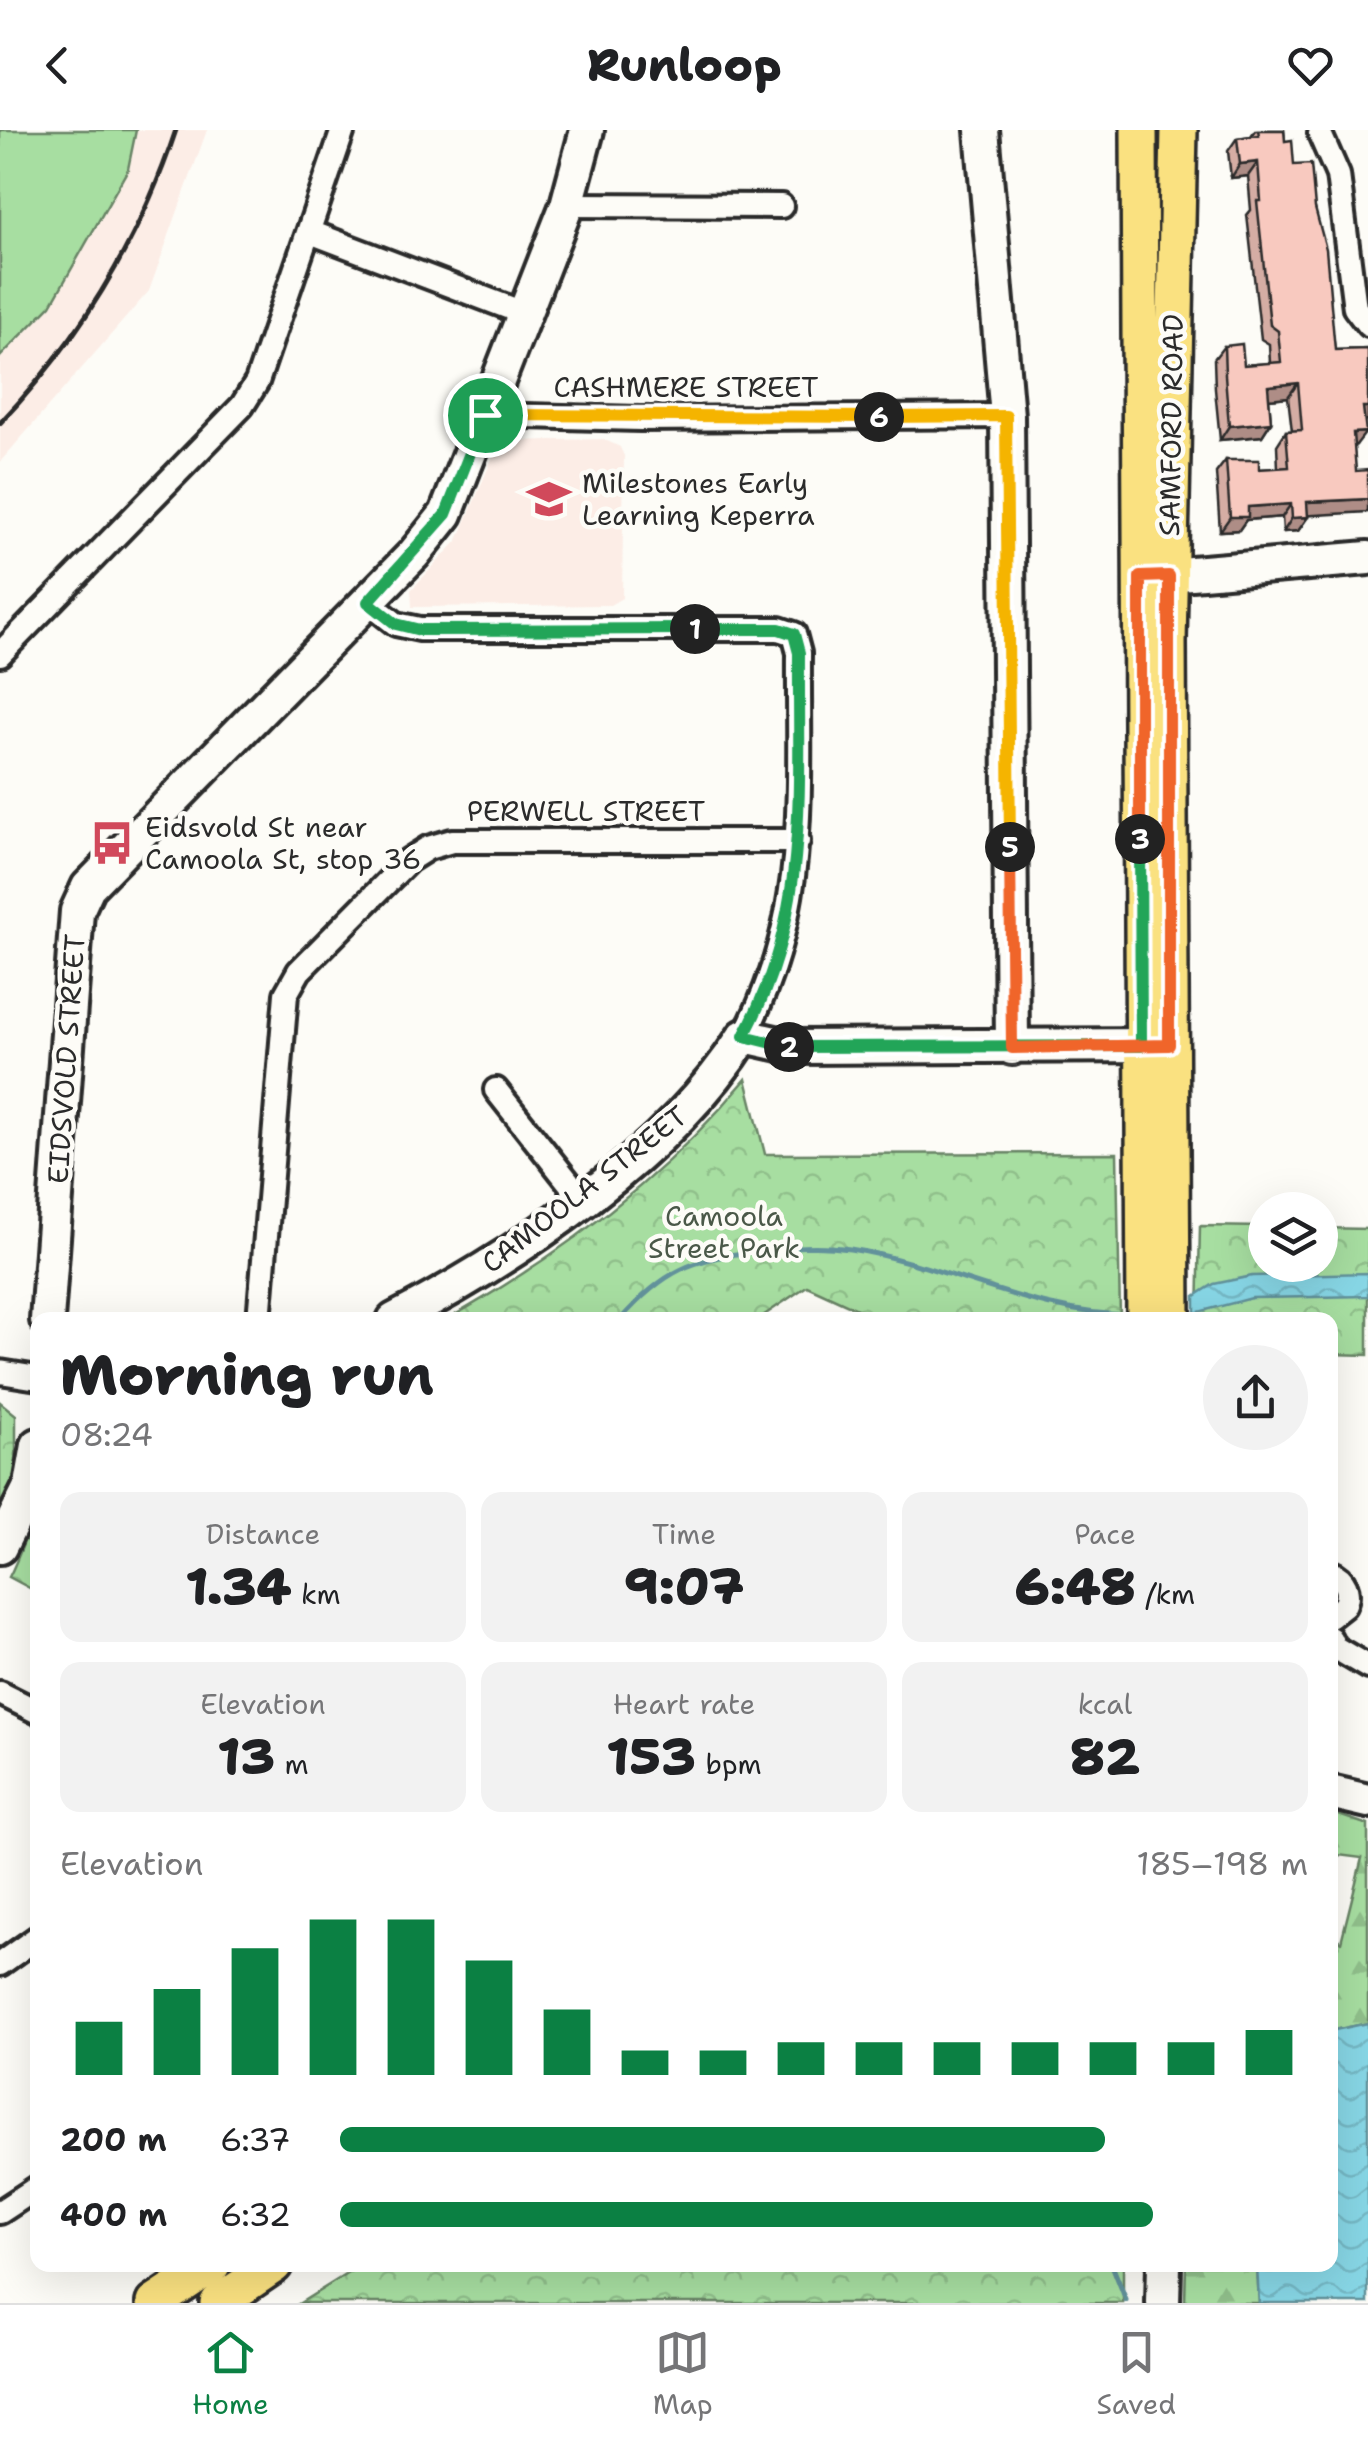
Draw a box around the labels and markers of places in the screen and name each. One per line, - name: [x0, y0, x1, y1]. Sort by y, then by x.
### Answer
- pin: [443, 373, 528, 458]
- pin: 6: [854, 392, 904, 442]
- place label: Milestones Early Learning Keperra: [582, 464, 815, 534]
- school or university icon: Milestones Early Learning Keperra: [525, 475, 573, 523]
- pin: 1: [670, 604, 720, 654]
- place label: Eidsvold St near Camoola St, stop 36: [145, 808, 421, 878]
- pin: 3: [1115, 814, 1165, 864]
- bus stop icon: Eidsvold St near Camoola St, stop 36: [88, 819, 136, 867]
- pin: 5: [985, 822, 1035, 872]
- pin: 2: [764, 1022, 814, 1072]

